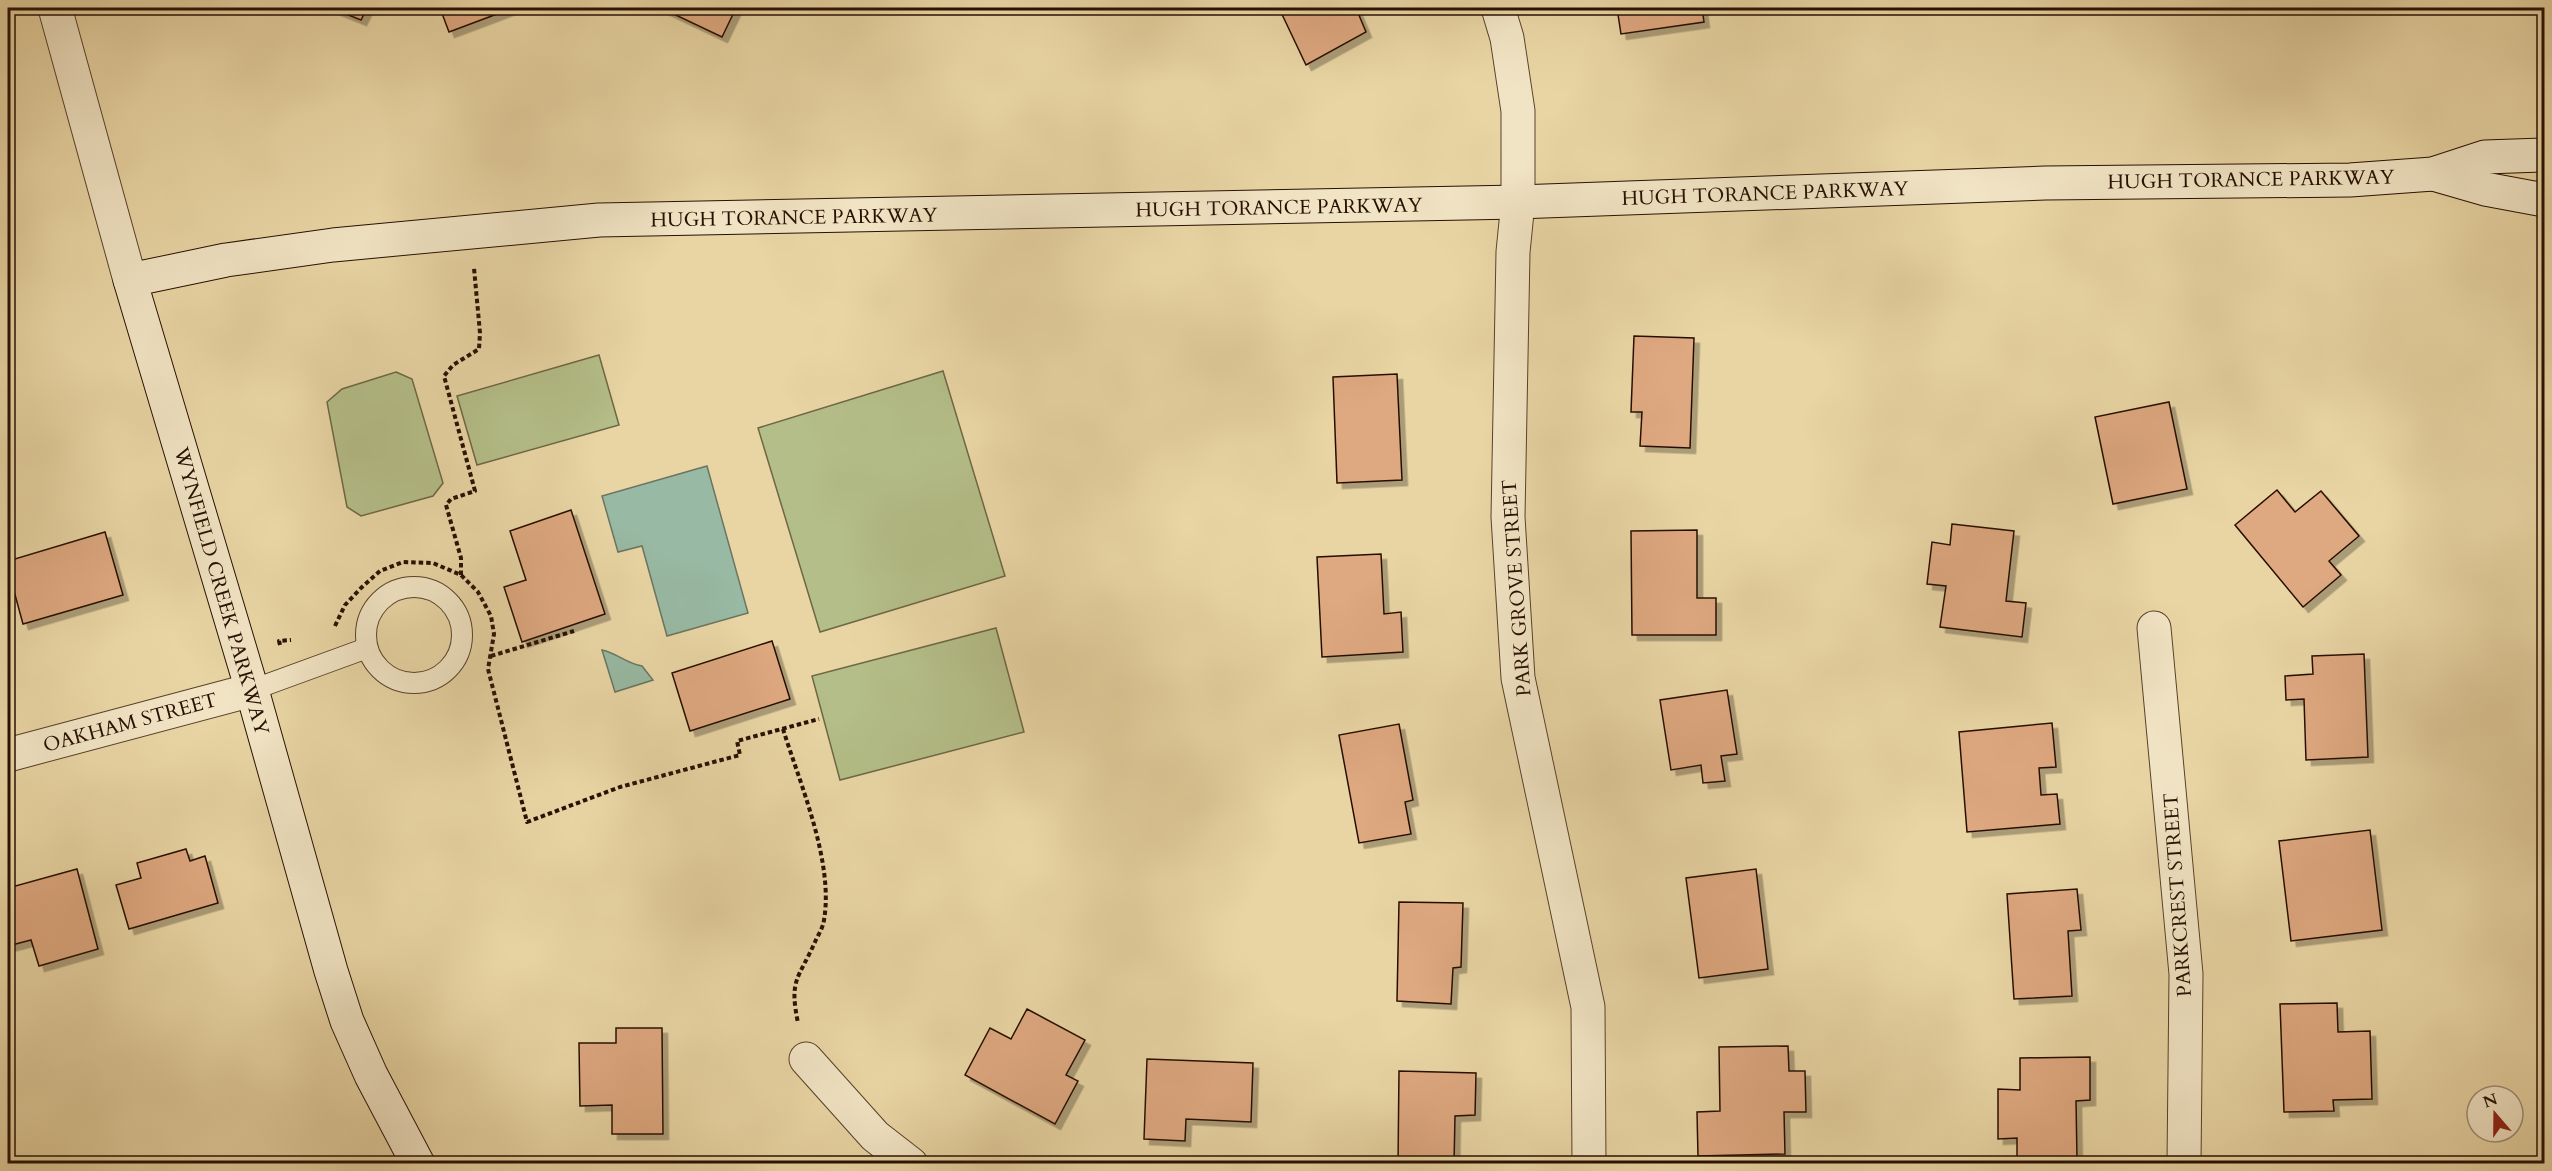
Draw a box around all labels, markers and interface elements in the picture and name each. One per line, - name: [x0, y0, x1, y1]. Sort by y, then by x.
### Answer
- street label: HUGH TORANCE PARKWAY: [2107, 163, 2395, 196]
- street label: HUGH TORANCE PARKWAY: [1621, 175, 1909, 212]
- street label: HUGH TORANCE PARKWAY: [1135, 191, 1423, 224]
- street label: HUGH TORANCE PARKWAY: [650, 201, 938, 234]
- street label: WYNFIELD CREEK PARKWAY: [167, 443, 276, 738]
- street label: PARK GROVE STREET: [1495, 478, 1538, 697]
- street label: OAKHAM STREET: [40, 686, 221, 759]
- street label: PARKCREST STREET: [2157, 792, 2198, 998]
- north arrow: [2465, 1084, 2525, 1144]
- text: N: [2480, 1088, 2501, 1114]

